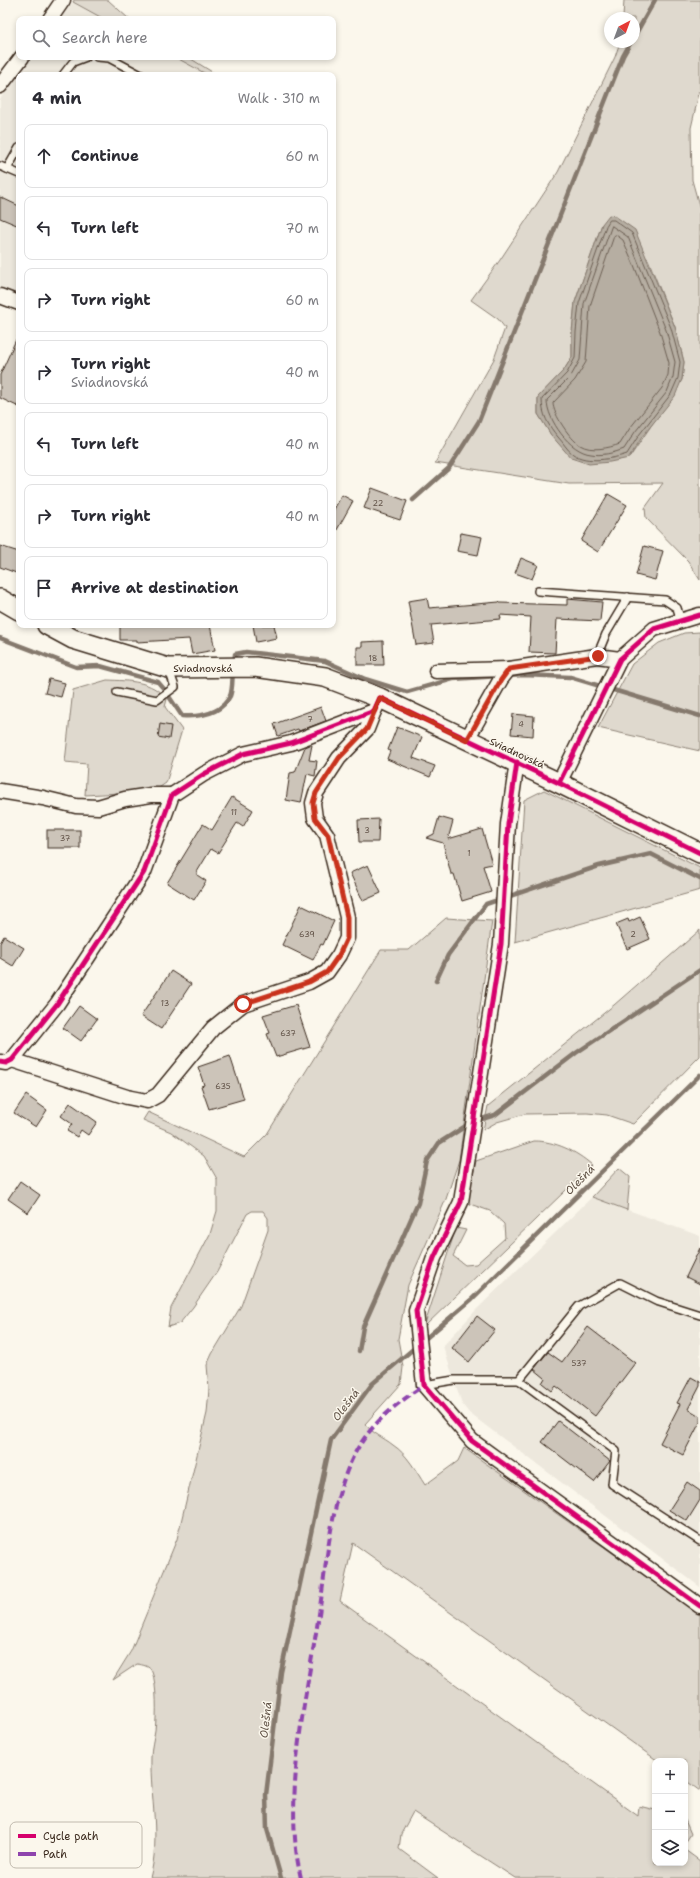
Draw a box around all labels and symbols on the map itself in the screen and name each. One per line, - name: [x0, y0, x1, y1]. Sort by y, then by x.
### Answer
- north arrow: [604, 12, 640, 48]
- house number: 22: [373, 498, 384, 509]
- route end: [589, 647, 607, 665]
- house number: 18: [369, 653, 377, 664]
- street label: Sviadnovská: [173, 662, 233, 675]
- house number: 7: [307, 714, 313, 725]
- house number: 4: [518, 719, 524, 730]
- street label: Sviadnovská: [487, 735, 547, 772]
- house number: 11: [231, 807, 237, 818]
- house number: 3: [364, 825, 370, 836]
- house number: 37: [60, 833, 71, 844]
- house number: 1: [467, 848, 471, 859]
- house number: 639: [299, 929, 315, 940]
- house number: 2: [630, 929, 636, 940]
- route start: [234, 995, 252, 1013]
- house number: 13: [161, 998, 169, 1009]
- house number: 637: [280, 1028, 296, 1039]
- house number: 635: [215, 1081, 231, 1092]
- water label: Olešná: [562, 1162, 598, 1198]
- house number: 537: [571, 1358, 587, 1369]
- water label: Olešná: [329, 1386, 363, 1424]
- water label: Olešná: [256, 1701, 276, 1739]
- legend: [10, 1822, 142, 1868]
- text: Cycle path: [43, 1829, 99, 1844]
- text: Path: [43, 1847, 67, 1862]

